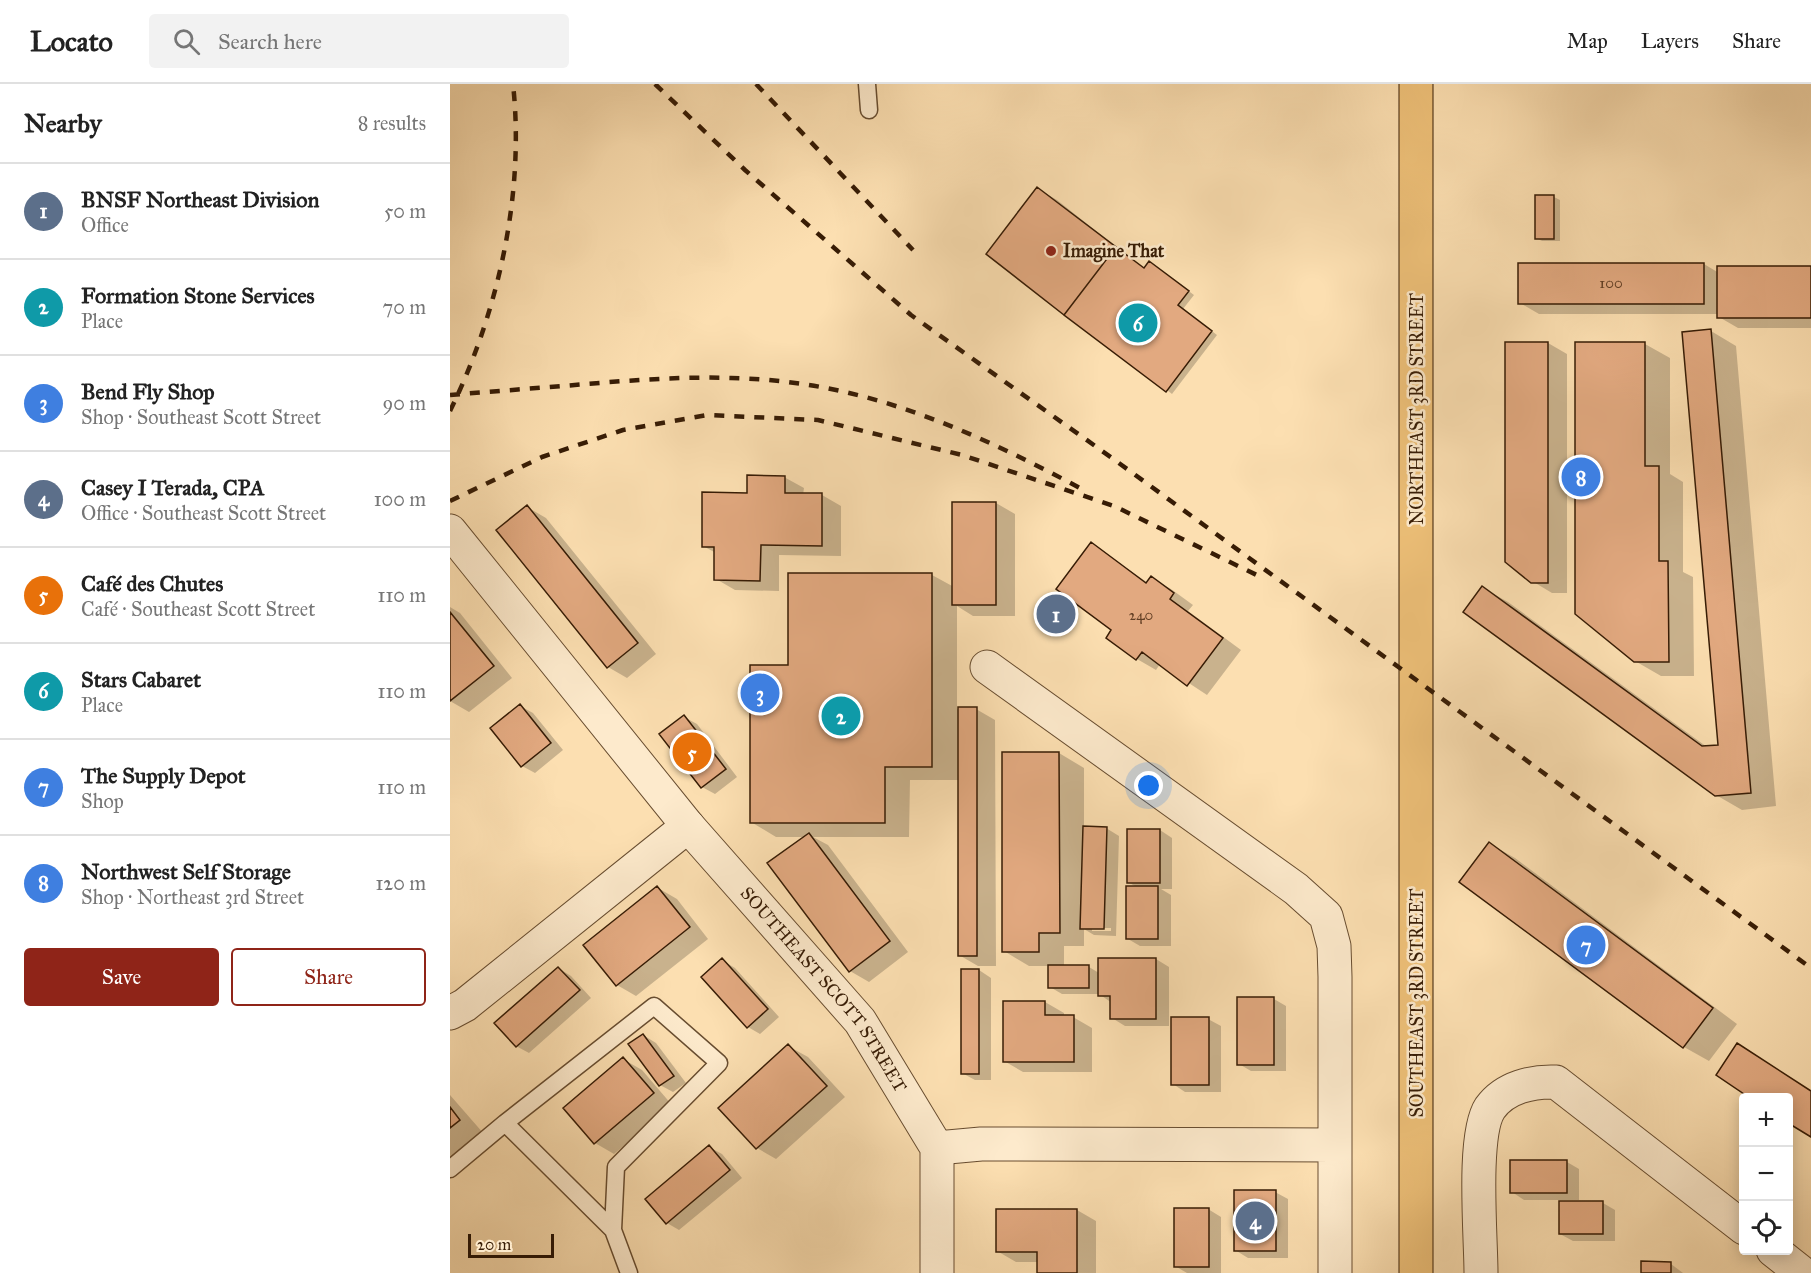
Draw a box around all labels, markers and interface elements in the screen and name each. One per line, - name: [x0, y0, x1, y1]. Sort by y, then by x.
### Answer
- search box: [149, 14, 569, 68]
- text: Locato: [30, 24, 113, 59]
- icon: search: [170, 25, 203, 58]
- text: Search here: [218, 28, 322, 55]
- text: Map: [1567, 28, 1608, 54]
- text: Layers: [1641, 28, 1699, 54]
- text: Share: [1732, 28, 1781, 54]
- text: Nearby: [24, 107, 102, 139]
- text: 8 results: [358, 111, 426, 135]
- text: BNSF Northeast Division: [81, 186, 319, 213]
- text: 1: [40, 199, 47, 223]
- text: 50 m: [384, 199, 426, 223]
- text: Office: [81, 213, 129, 237]
- place label: Imagine That: [1063, 240, 1165, 263]
- marker: Imagine That: [1044, 244, 1058, 258]
- house number: 100: [1599, 274, 1623, 292]
- text: Formation Stone Services: [81, 282, 315, 309]
- street label: NORTHEAST 3RD STREET: [1406, 293, 1428, 525]
- text: 2: [39, 295, 48, 319]
- text: 70 m: [383, 295, 426, 319]
- pin: 6: [1118, 300, 1158, 346]
- text: Place: [81, 309, 123, 333]
- text: Bend Fly Shop: [81, 378, 214, 405]
- text: 3: [40, 391, 48, 415]
- text: 90 m: [383, 391, 426, 415]
- text: Shop · Southeast Scott Street: [81, 405, 321, 429]
- pin: 8: [1562, 454, 1600, 500]
- text: Casey I Terada, CPA: [81, 474, 265, 501]
- text: 4: [38, 487, 49, 511]
- text: 100 m: [374, 487, 426, 511]
- text: Office · Southeast Scott Street: [81, 501, 326, 525]
- text: Café des Chutes: [81, 570, 223, 597]
- text: 5: [39, 583, 48, 607]
- text: 110 m: [378, 583, 426, 607]
- pin: 1: [1036, 592, 1076, 636]
- text: Café · Southeast Scott Street: [81, 597, 315, 621]
- house number: 240: [1129, 606, 1153, 624]
- text: Stars Cabaret: [81, 666, 201, 693]
- pin: 3: [740, 670, 780, 716]
- text: 6: [38, 679, 49, 703]
- text: 110 m: [378, 679, 426, 703]
- text: Place: [81, 693, 123, 717]
- pin: 2: [822, 694, 860, 738]
- pin: 5: [672, 730, 712, 774]
- text: The Supply Depot: [81, 762, 246, 789]
- your location: [1134, 771, 1163, 800]
- text: 7: [38, 775, 49, 799]
- text: 110 m: [378, 775, 426, 799]
- text: Shop: [81, 789, 124, 813]
- text: Northwest Self Storage: [81, 858, 291, 885]
- text: 8: [38, 871, 49, 895]
- text: 120 m: [375, 871, 426, 895]
- street label: SOUTHEAST SCOTT STREET: [736, 882, 911, 1096]
- text: Shop · Northeast 3rd Street: [81, 885, 304, 909]
- street label: SOUTHEAST 3RD STREET: [1406, 888, 1428, 1118]
- pin: 7: [1566, 922, 1606, 968]
- button: Save: [24, 948, 219, 1006]
- button: Share: [231, 948, 426, 1006]
- map controls: [1739, 1093, 1793, 1255]
- button: +: [1739, 1093, 1793, 1147]
- button: −: [1739, 1147, 1793, 1201]
- pin: 4: [1236, 1198, 1274, 1244]
- button: locate: [1739, 1201, 1793, 1255]
- scale bar: [468, 1231, 554, 1258]
- text: 20 m: [477, 1235, 511, 1254]

